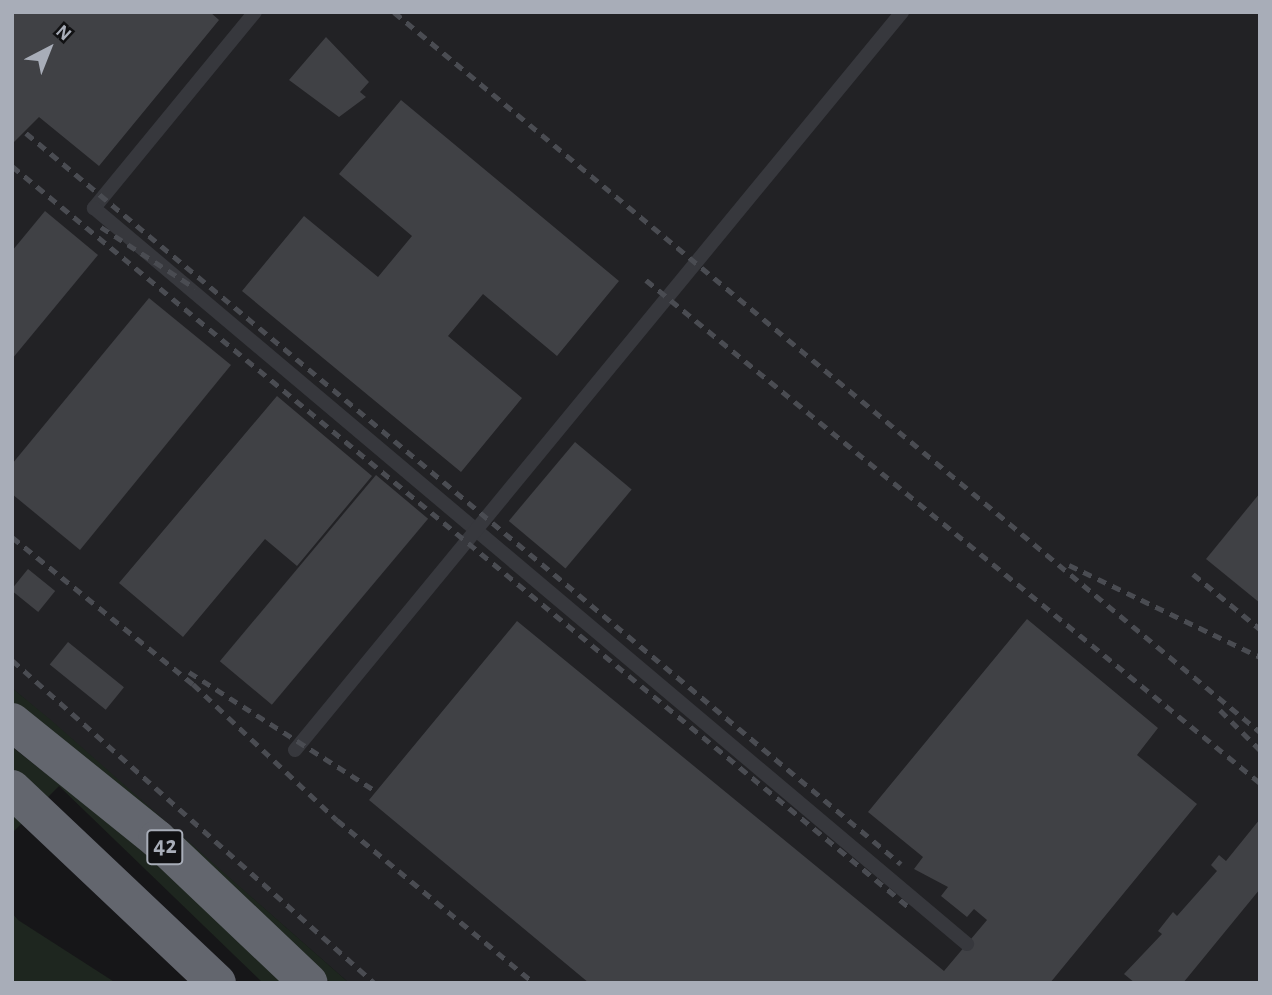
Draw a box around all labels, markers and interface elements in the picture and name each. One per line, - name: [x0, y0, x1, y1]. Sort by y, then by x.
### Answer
- north arrow: [14, 14, 84, 84]
- text: N: [52, 22, 75, 45]
- road number: 42: [146, 826, 184, 868]

